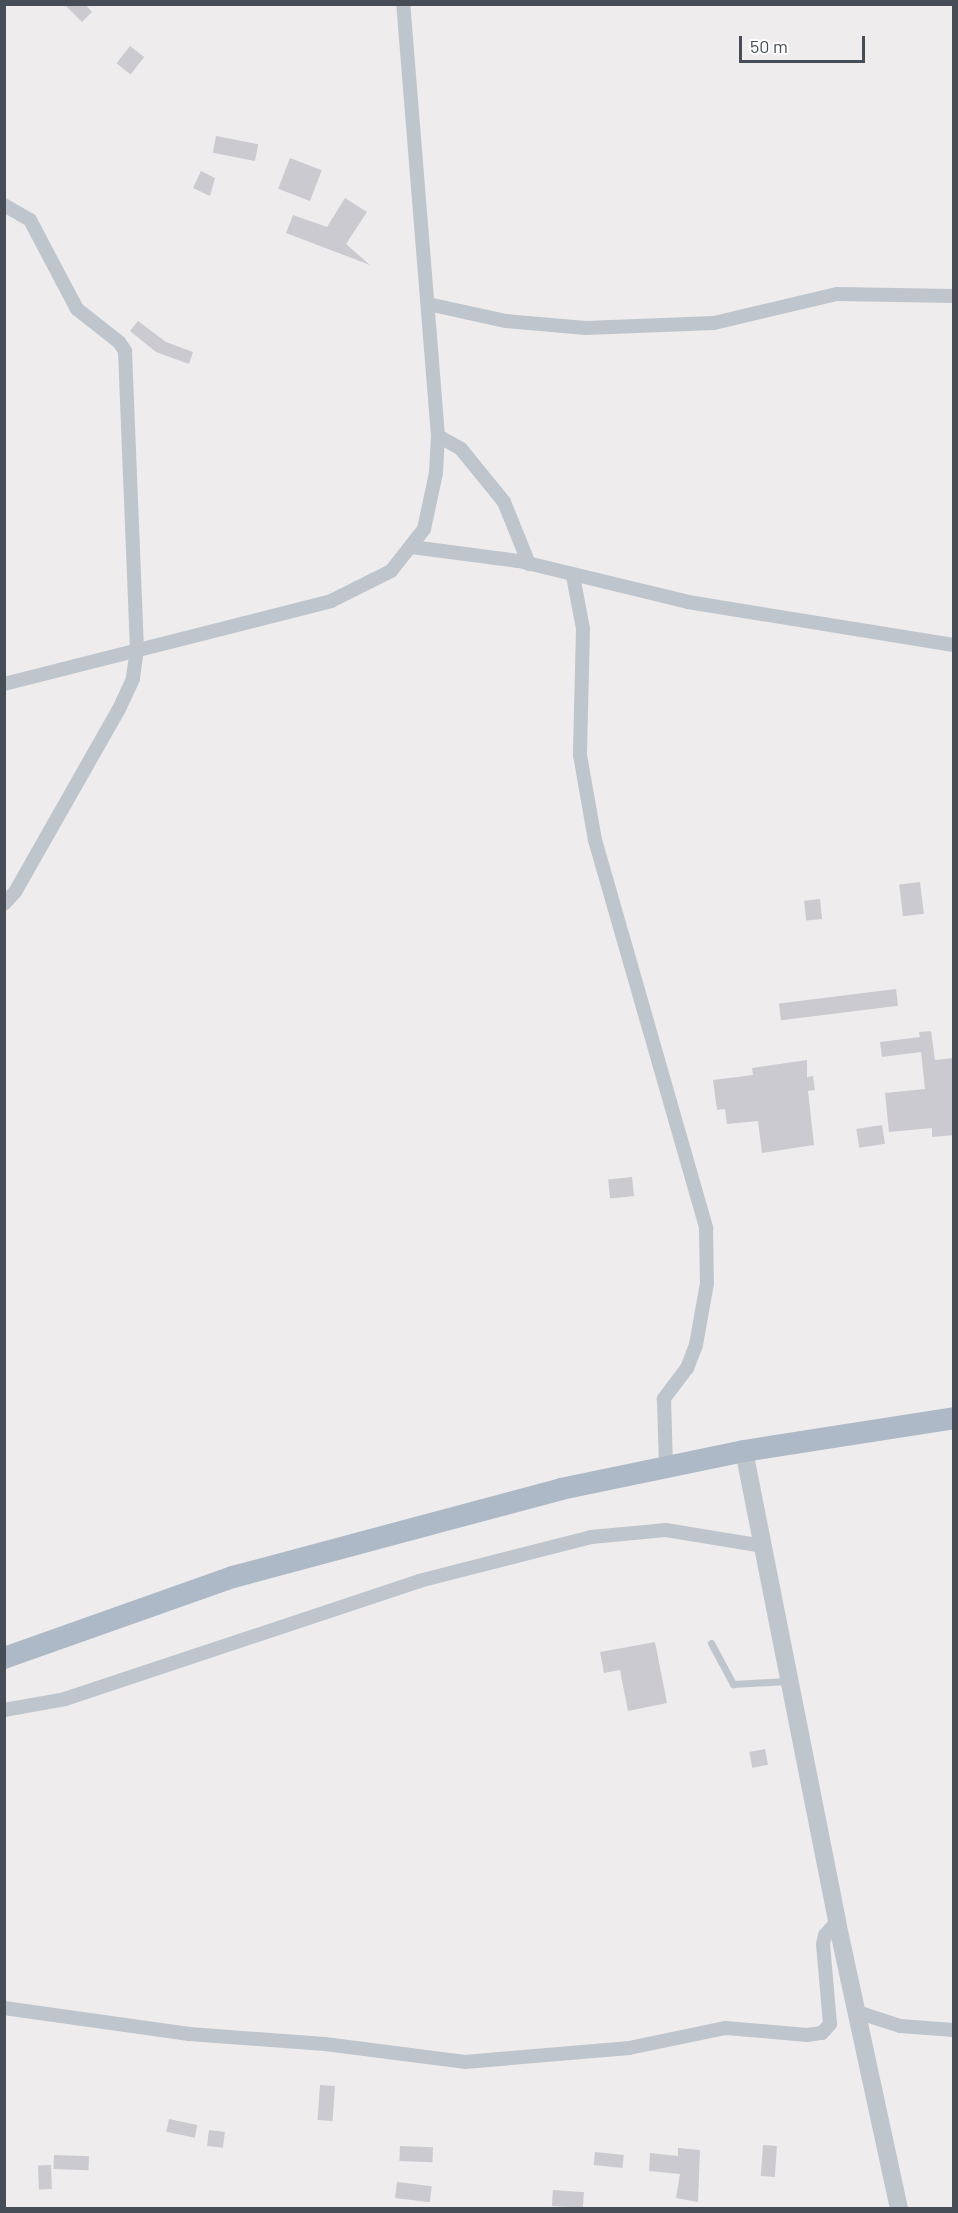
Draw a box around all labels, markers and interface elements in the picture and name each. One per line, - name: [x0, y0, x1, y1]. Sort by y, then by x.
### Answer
- scale bar: [742, 24, 868, 62]
- text: 50 m: [750, 35, 788, 57]

